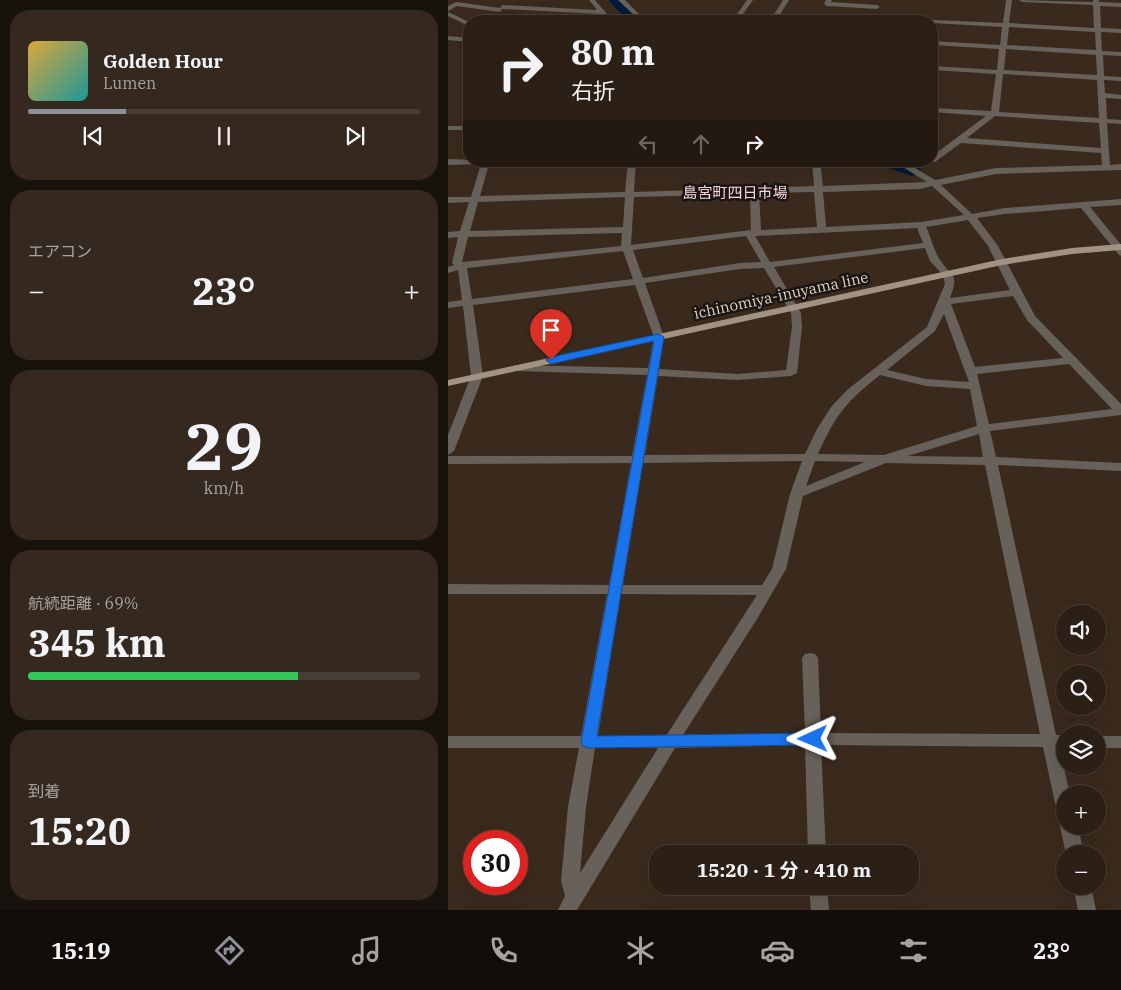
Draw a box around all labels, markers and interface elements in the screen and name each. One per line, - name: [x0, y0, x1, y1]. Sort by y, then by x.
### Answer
- text: 80 m: [571, 29, 655, 75]
- icon: right: [488, 35, 553, 100]
- text: Golden Hour: [103, 49, 223, 73]
- text: Lumen: [103, 73, 156, 93]
- text: 右折: [571, 76, 615, 105]
- icon: previous: [79, 122, 107, 150]
- icon: pause: [210, 122, 238, 150]
- icon: next: [341, 122, 369, 150]
- icon: left: [634, 130, 662, 158]
- icon: ahead: [687, 130, 715, 158]
- icon: right: [740, 130, 768, 158]
- district label: 島宮町四日市場: [682, 183, 788, 202]
- text: エアコン: [28, 241, 92, 261]
- text: 23°: [192, 266, 256, 315]
- street label: ichinomiya-inuyama line: [692, 267, 870, 323]
- text: −: [28, 272, 45, 309]
- text: +: [403, 272, 420, 309]
- pin: [530, 309, 572, 360]
- icon: arrive: [537, 316, 565, 344]
- text: 29: [185, 403, 263, 488]
- text: km/h: [204, 478, 244, 498]
- text: 航続距離 · 69%: [28, 593, 138, 613]
- map controls: [1056, 605, 1106, 895]
- button: sound: [1056, 605, 1106, 655]
- text: 345 km: [28, 618, 166, 667]
- button: search: [1056, 665, 1106, 715]
- position arrow: [786, 712, 838, 764]
- button: layers: [1056, 725, 1106, 775]
- text: 到着: [28, 781, 60, 801]
- button: +: [1056, 785, 1106, 835]
- text: 15:20: [28, 806, 131, 855]
- speed limit sign: 30: [463, 830, 528, 895]
- button: −: [1056, 845, 1106, 895]
- text: 15:20 · 1 分 · 410 m: [697, 858, 871, 882]
- icon: directions: [212, 933, 247, 968]
- icon: music: [349, 933, 384, 968]
- icon: phone: [486, 933, 521, 968]
- icon: climate: [623, 933, 658, 968]
- icon: car: [760, 933, 795, 968]
- icon: filters: [896, 933, 931, 968]
- text: 15:19: [51, 936, 110, 965]
- text: 23°: [1033, 936, 1070, 965]

